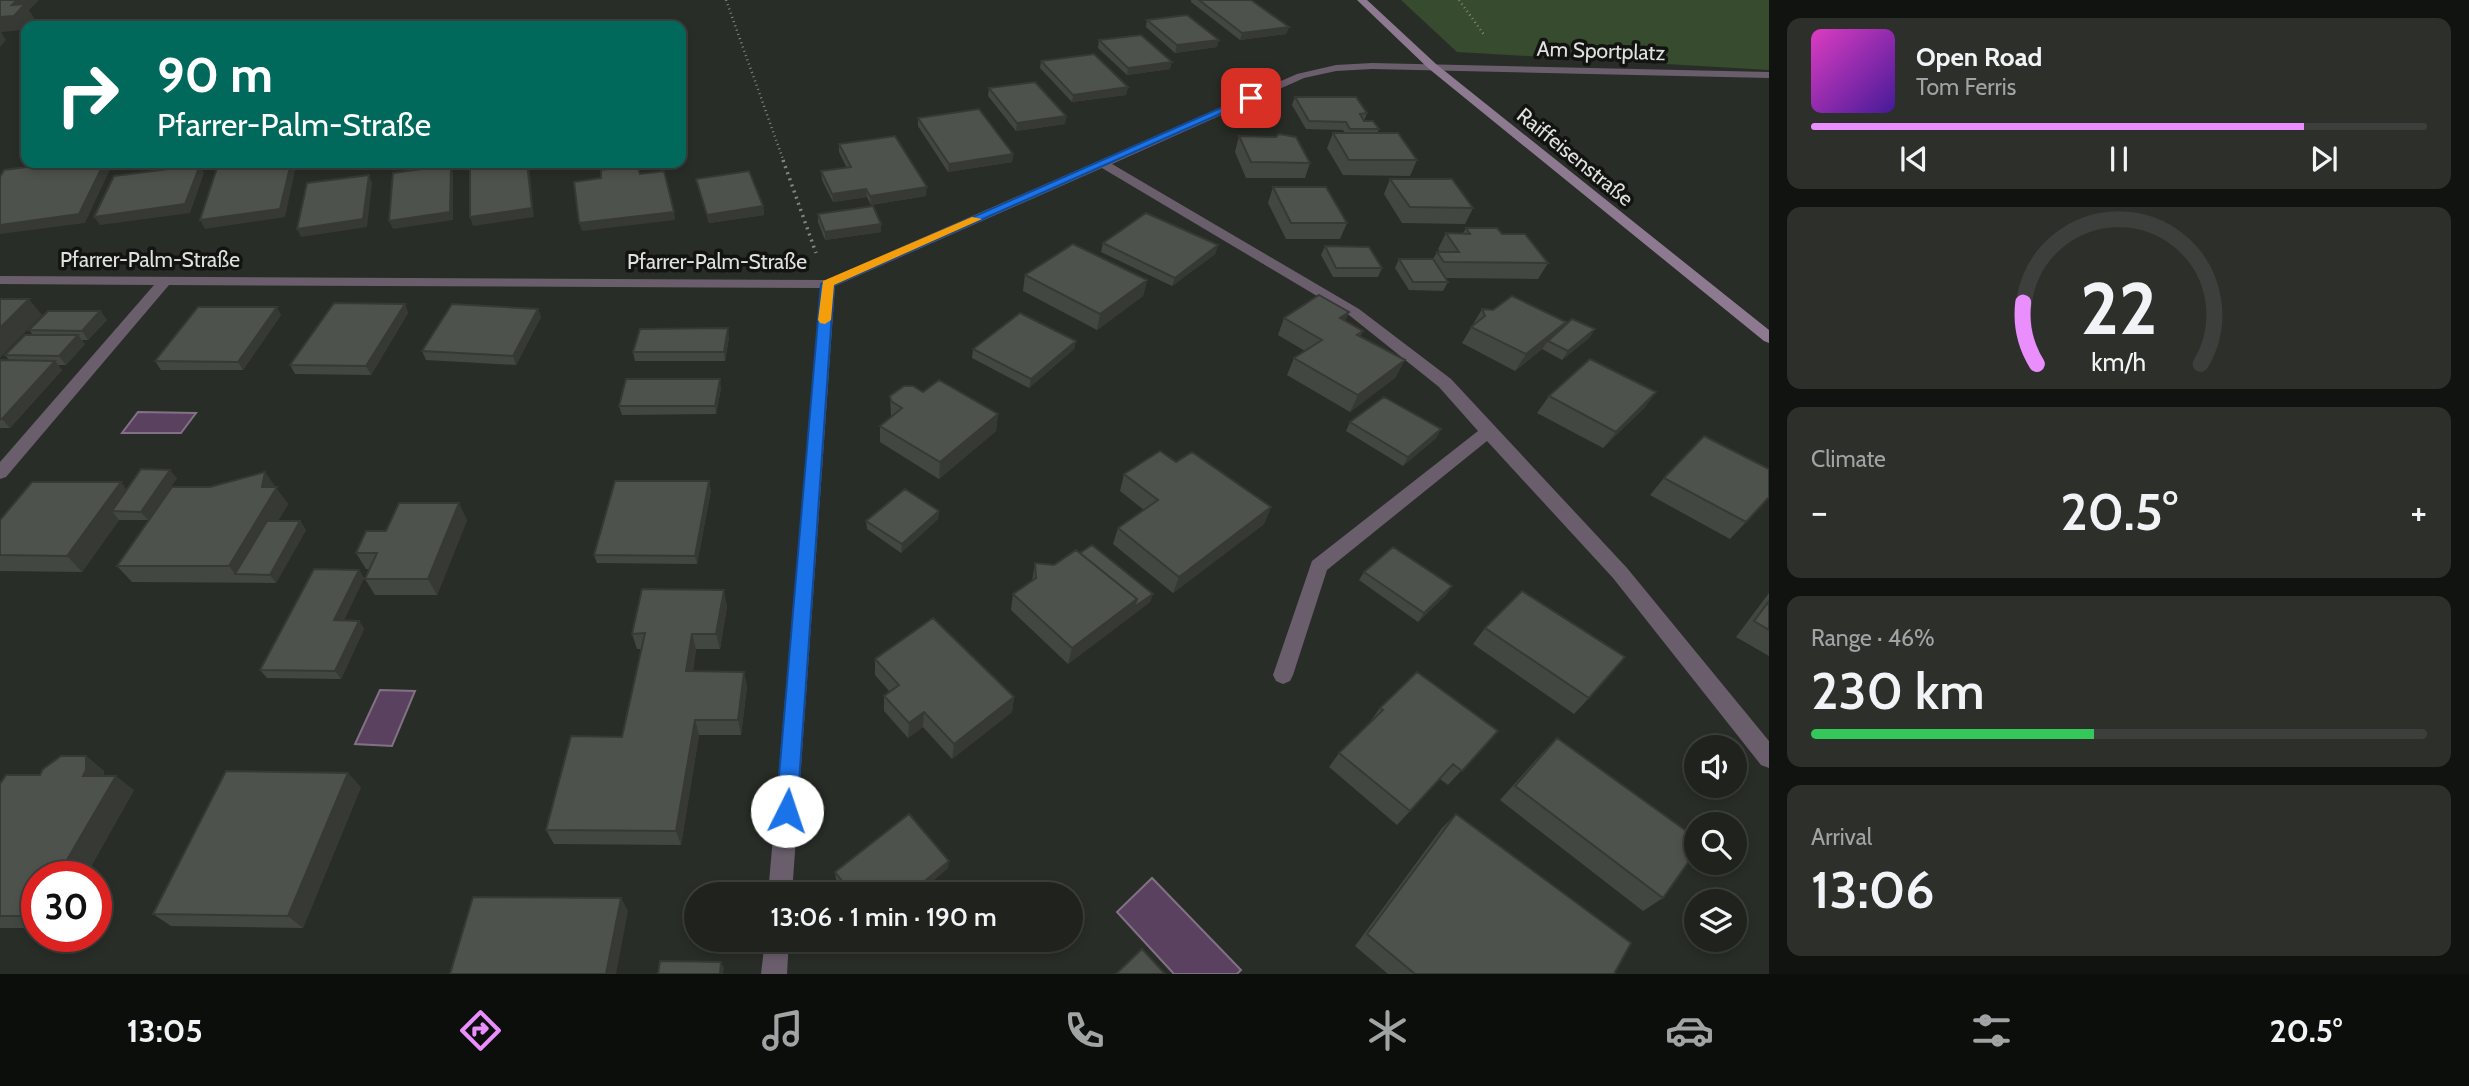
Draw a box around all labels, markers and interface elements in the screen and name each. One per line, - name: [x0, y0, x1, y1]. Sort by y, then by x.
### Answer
- street label: Am Sportplatz: [1536, 36, 1666, 65]
- text: Open Road: [1916, 41, 2042, 73]
- text: 90 m: [157, 45, 273, 104]
- icon: right: [42, 49, 133, 140]
- pin: [1221, 68, 1281, 128]
- text: Tom Ferris: [1916, 73, 2016, 101]
- icon: arrive: [1232, 79, 1270, 117]
- street label: Raiffeisenstraße: [1512, 102, 1639, 211]
- text: Pfarrer-Palm-Straße: [157, 105, 431, 144]
- icon: previous: [1895, 140, 1933, 178]
- icon: pause: [2100, 140, 2138, 178]
- icon: next: [2305, 140, 2343, 178]
- street label: Pfarrer-Palm-Straße: [60, 247, 240, 272]
- street label: Pfarrer-Palm-Straße: [627, 249, 807, 274]
- text: 22: [2080, 264, 2158, 352]
- text: km/h: [2092, 347, 2146, 377]
- text: Climate: [1811, 445, 1886, 473]
- text: 20.5°: [2060, 480, 2178, 543]
- text: −: [1811, 488, 1828, 535]
- text: +: [2410, 488, 2427, 535]
- text: Range · 46%: [1811, 624, 1935, 652]
- text: 230 km: [1811, 659, 1985, 722]
- map controls: [1684, 735, 1747, 952]
- button: sound: [1684, 735, 1747, 798]
- position arrow: [750, 774, 824, 848]
- button: search: [1684, 812, 1747, 875]
- text: Arrival: [1811, 823, 1872, 851]
- text: 13:06: [1811, 858, 1935, 921]
- speed limit sign: 30: [21, 861, 112, 952]
- button: layers: [1684, 889, 1747, 952]
- text: 13:06 · 1 min · 190 m: [770, 901, 997, 933]
- icon: directions: [456, 1006, 505, 1055]
- icon: music: [758, 1006, 807, 1055]
- icon: phone: [1060, 1006, 1109, 1055]
- icon: climate: [1363, 1006, 1412, 1055]
- icon: car: [1665, 1006, 1714, 1055]
- icon: filters: [1967, 1006, 2016, 1055]
- text: 13:05: [127, 1011, 203, 1050]
- text: 20.5°: [2270, 1011, 2342, 1050]

